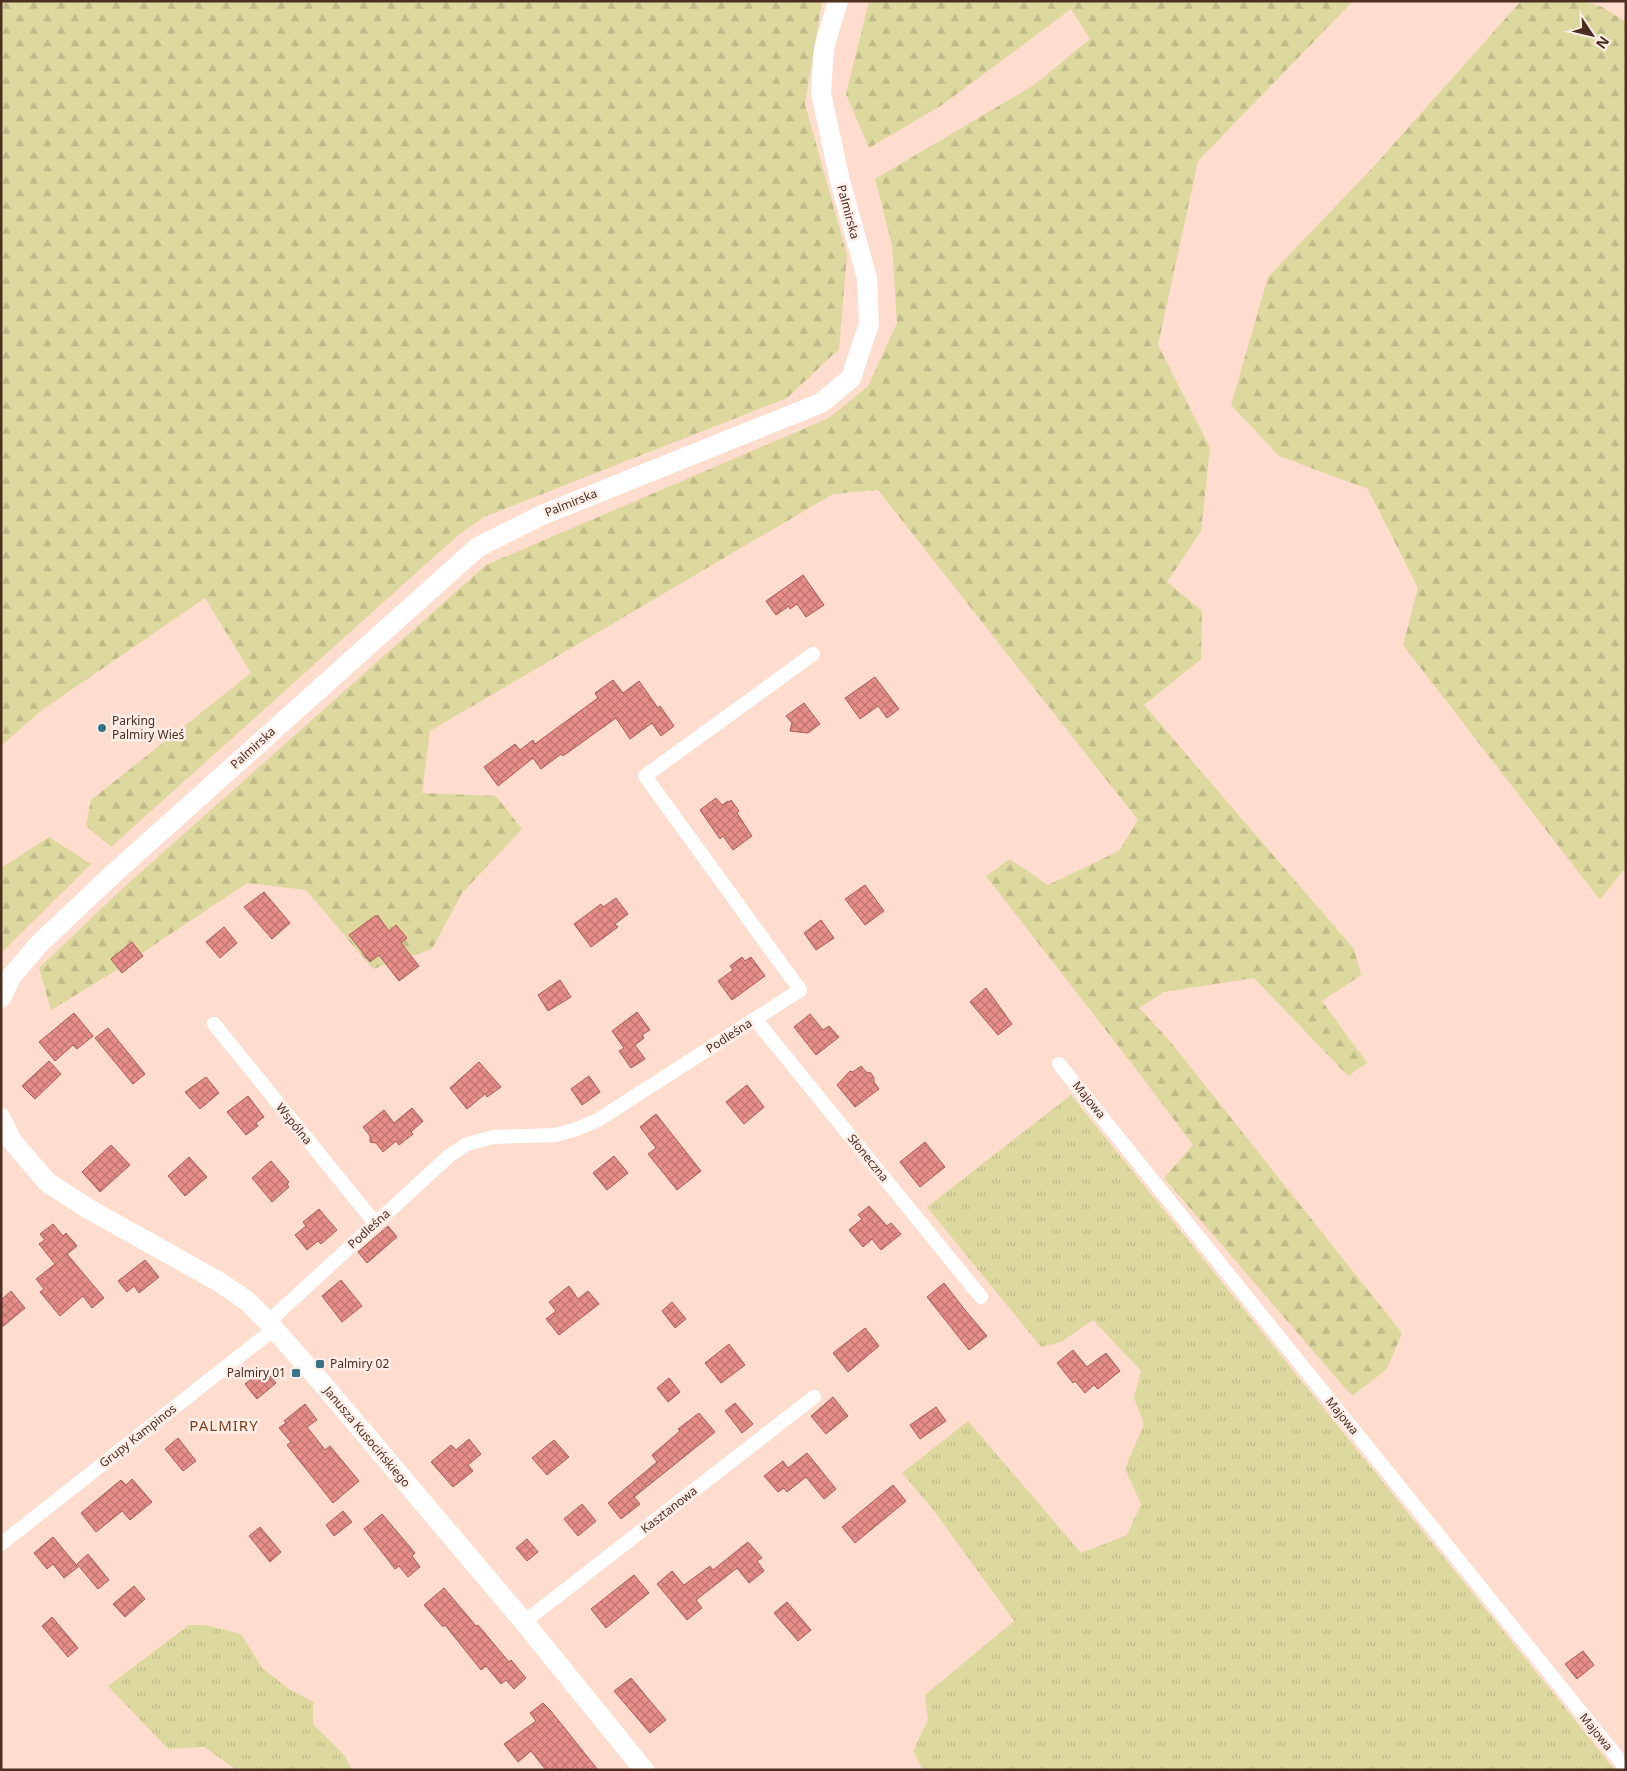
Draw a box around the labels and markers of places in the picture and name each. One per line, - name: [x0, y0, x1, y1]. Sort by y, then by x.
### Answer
- place label: Parking Palmiry Wieś: [112, 712, 185, 743]
- marker: Parking Palmiry Wieś: [96, 722, 108, 734]
- place label: Palmiry 02: [330, 1355, 389, 1372]
- marker: Palmiry 02: [314, 1358, 326, 1370]
- place label: Palmiry 01: [227, 1364, 286, 1381]
- marker: Palmiry 01: [290, 1367, 302, 1379]

